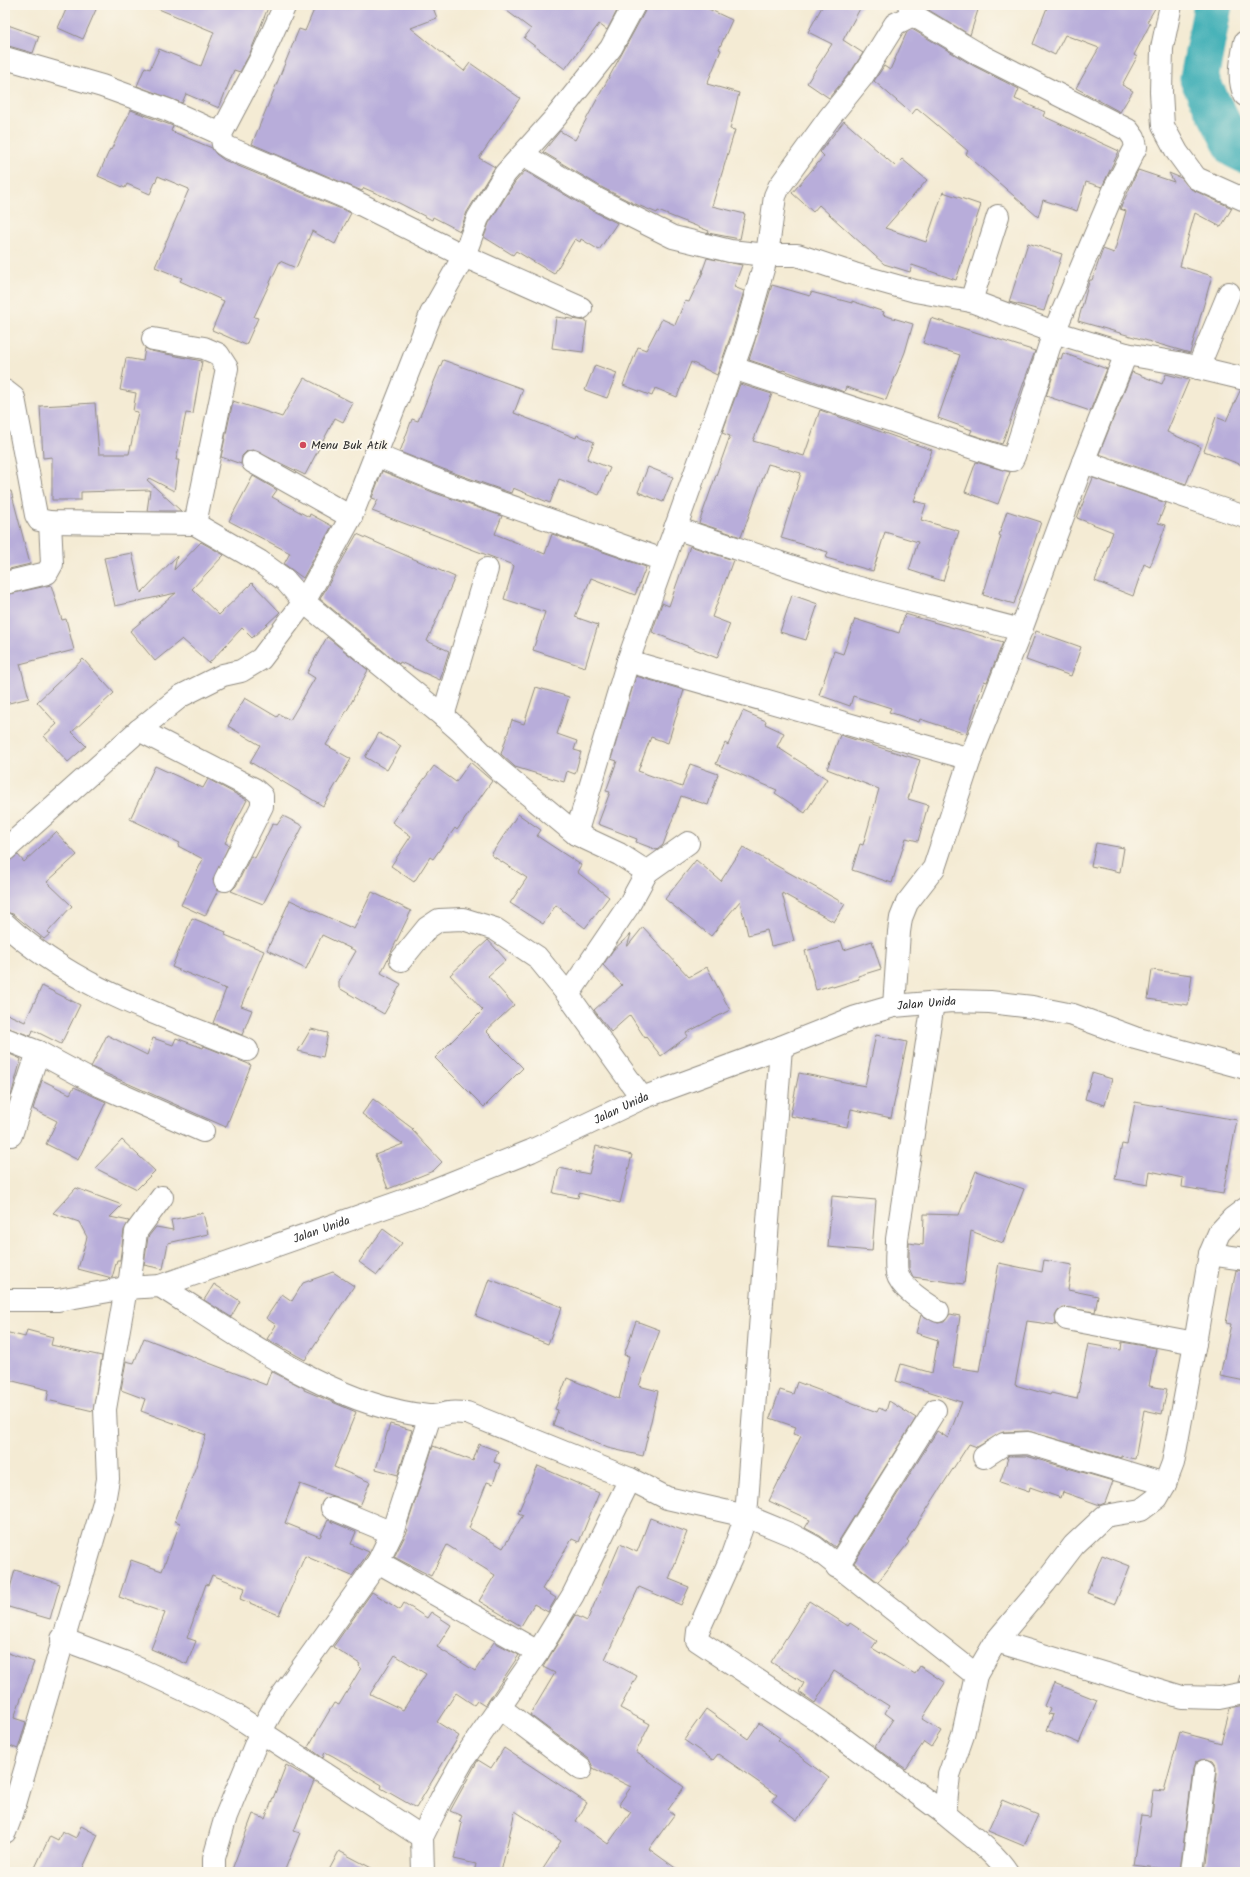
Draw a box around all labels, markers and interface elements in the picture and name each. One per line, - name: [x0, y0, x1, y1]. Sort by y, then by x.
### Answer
- place label: Menu Buk Atik: [311, 436, 388, 455]
- marker: Menu Buk Atik: [298, 440, 308, 450]
- street label: Jalan Unida: [896, 991, 957, 1015]
- street label: Jalan Unida: [590, 1087, 652, 1129]
- street label: Jalan Unida: [290, 1211, 353, 1248]

